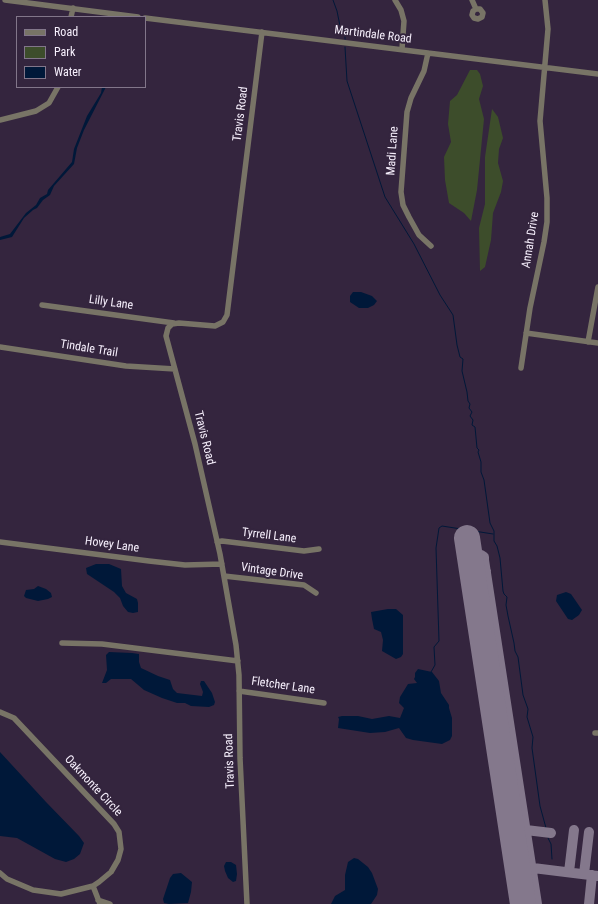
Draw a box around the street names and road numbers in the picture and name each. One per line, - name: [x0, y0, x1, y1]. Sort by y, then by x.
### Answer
- street label: Martindale Road: [334, 23, 412, 47]
- street label: Travis Road: [230, 86, 252, 142]
- street label: Madi Lane: [384, 126, 402, 176]
- street label: Annah Drive: [519, 211, 543, 269]
- street label: Lilly Lane: [88, 293, 134, 313]
- street label: Tindale Trail: [59, 337, 119, 361]
- street label: Travis Road: [190, 410, 218, 466]
- street label: Tyrrell Lane: [241, 526, 297, 546]
- street label: Hovey Lane: [84, 534, 140, 556]
- street label: Vintage Drive: [240, 560, 304, 584]
- street label: Fletcher Lane: [250, 674, 316, 698]
- street label: Travis Road: [222, 733, 238, 789]
- street label: Oakmonte Circle: [61, 752, 125, 820]

